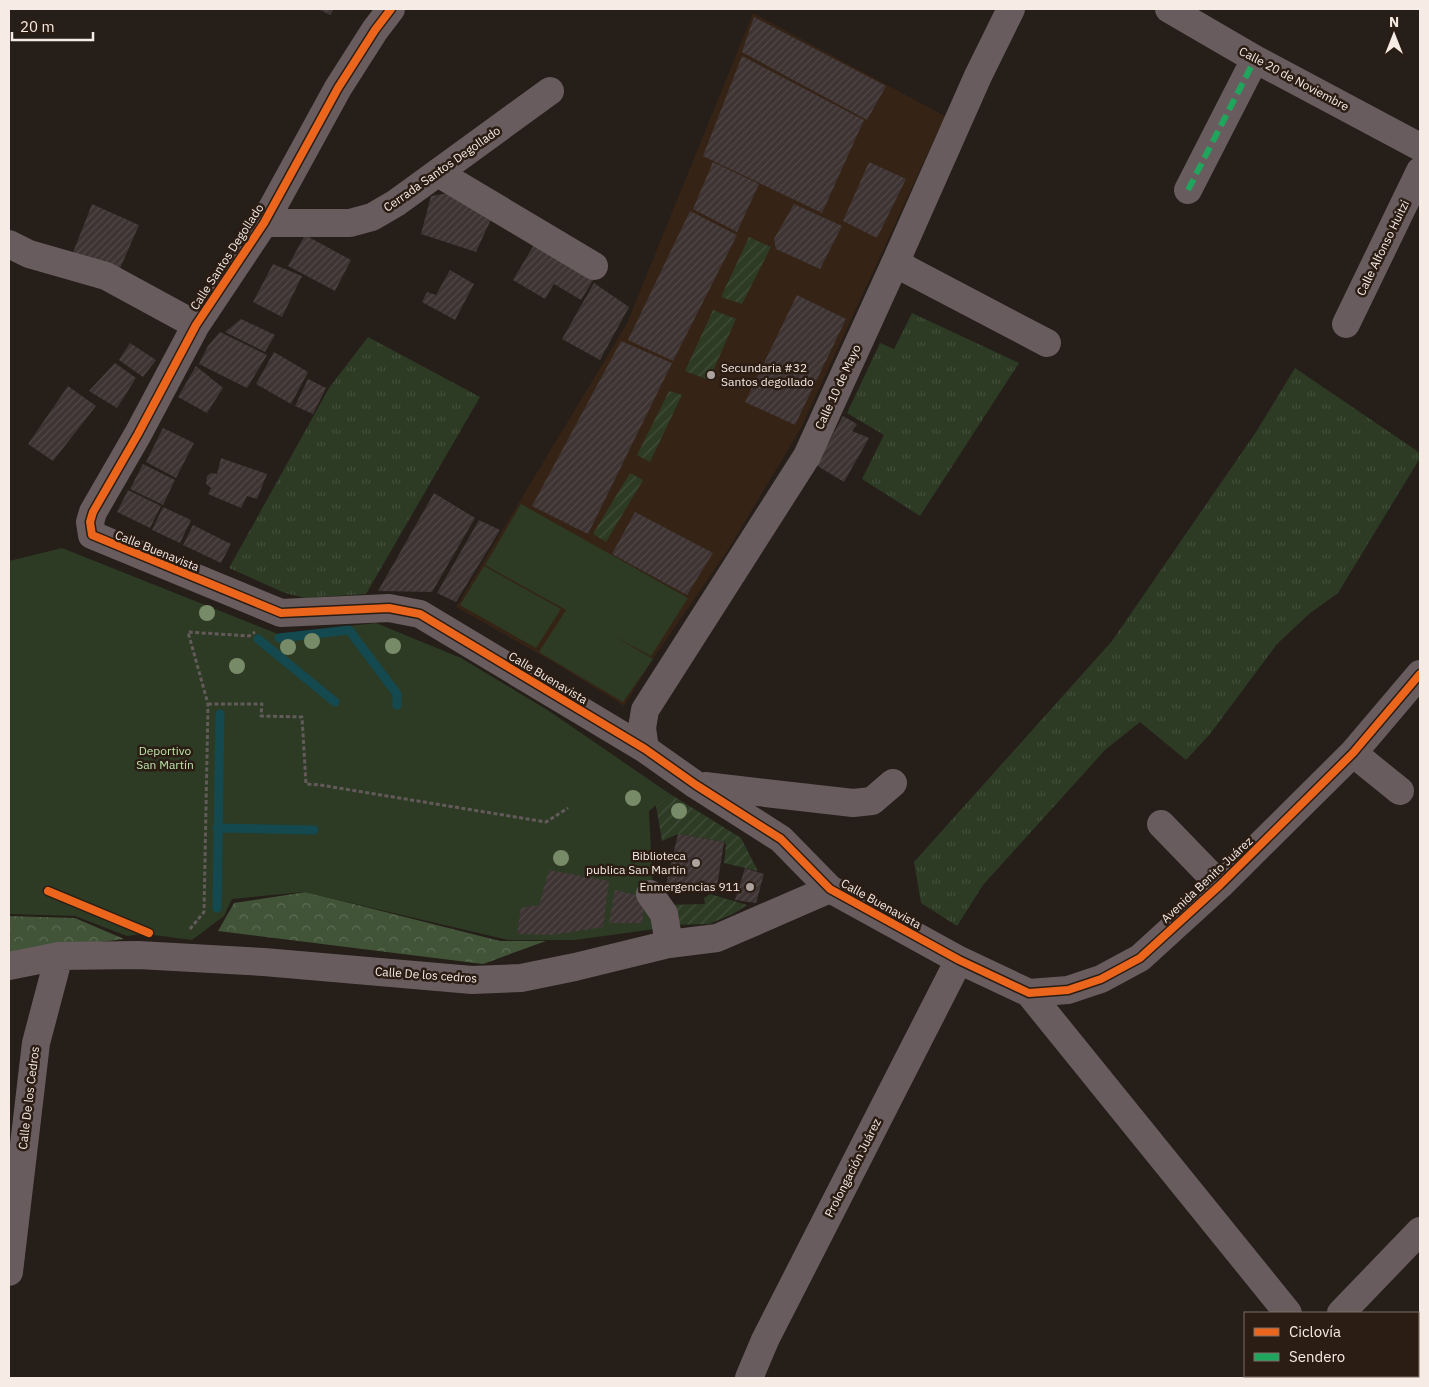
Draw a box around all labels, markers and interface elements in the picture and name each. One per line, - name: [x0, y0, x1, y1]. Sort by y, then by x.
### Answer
- scale bar: [12, 10, 94, 42]
- north arrow: [1369, 10, 1419, 60]
- text: N: [1389, 13, 1399, 31]
- text: 20 m: [20, 17, 55, 36]
- street label: Calle 20 de Noviembre: [1237, 43, 1352, 114]
- street label: Cerrada Santos Degollado: [380, 122, 503, 215]
- street label: Calle Alfonso Huitzi: [1353, 198, 1412, 298]
- street label: Calle Santos Degollado: [187, 201, 267, 313]
- street label: Calle 10 de Mayo: [811, 342, 864, 432]
- place label: Secundaria #32 Santos degollado: [721, 360, 814, 389]
- marker: Secundaria #32 Santos degollado: [705, 369, 717, 381]
- street label: Calle Buenavista: [113, 527, 202, 574]
- street label: Calle Buenavista: [506, 648, 591, 707]
- park label: Deportivo San Martín: [136, 743, 194, 772]
- street label: Avenida Benito Juárez: [1158, 833, 1256, 926]
- place label: Biblioteca publica San Martin: [586, 848, 687, 877]
- marker: Biblioteca publica San Martin: [690, 857, 702, 869]
- street label: Calle Buenavista: [839, 875, 924, 932]
- place label: Enmergencias 911: [640, 879, 740, 894]
- marker: Enmergencias 911: [744, 881, 756, 893]
- street label: Calle De los cedros: [374, 963, 478, 986]
- street label: Calle De los Cedros: [15, 1045, 42, 1150]
- street label: Prolongación Juárez: [821, 1115, 884, 1220]
- legend: [1244, 1312, 1419, 1377]
- text: Ciclovía: [1289, 1322, 1341, 1341]
- text: Sendero: [1289, 1347, 1345, 1366]

